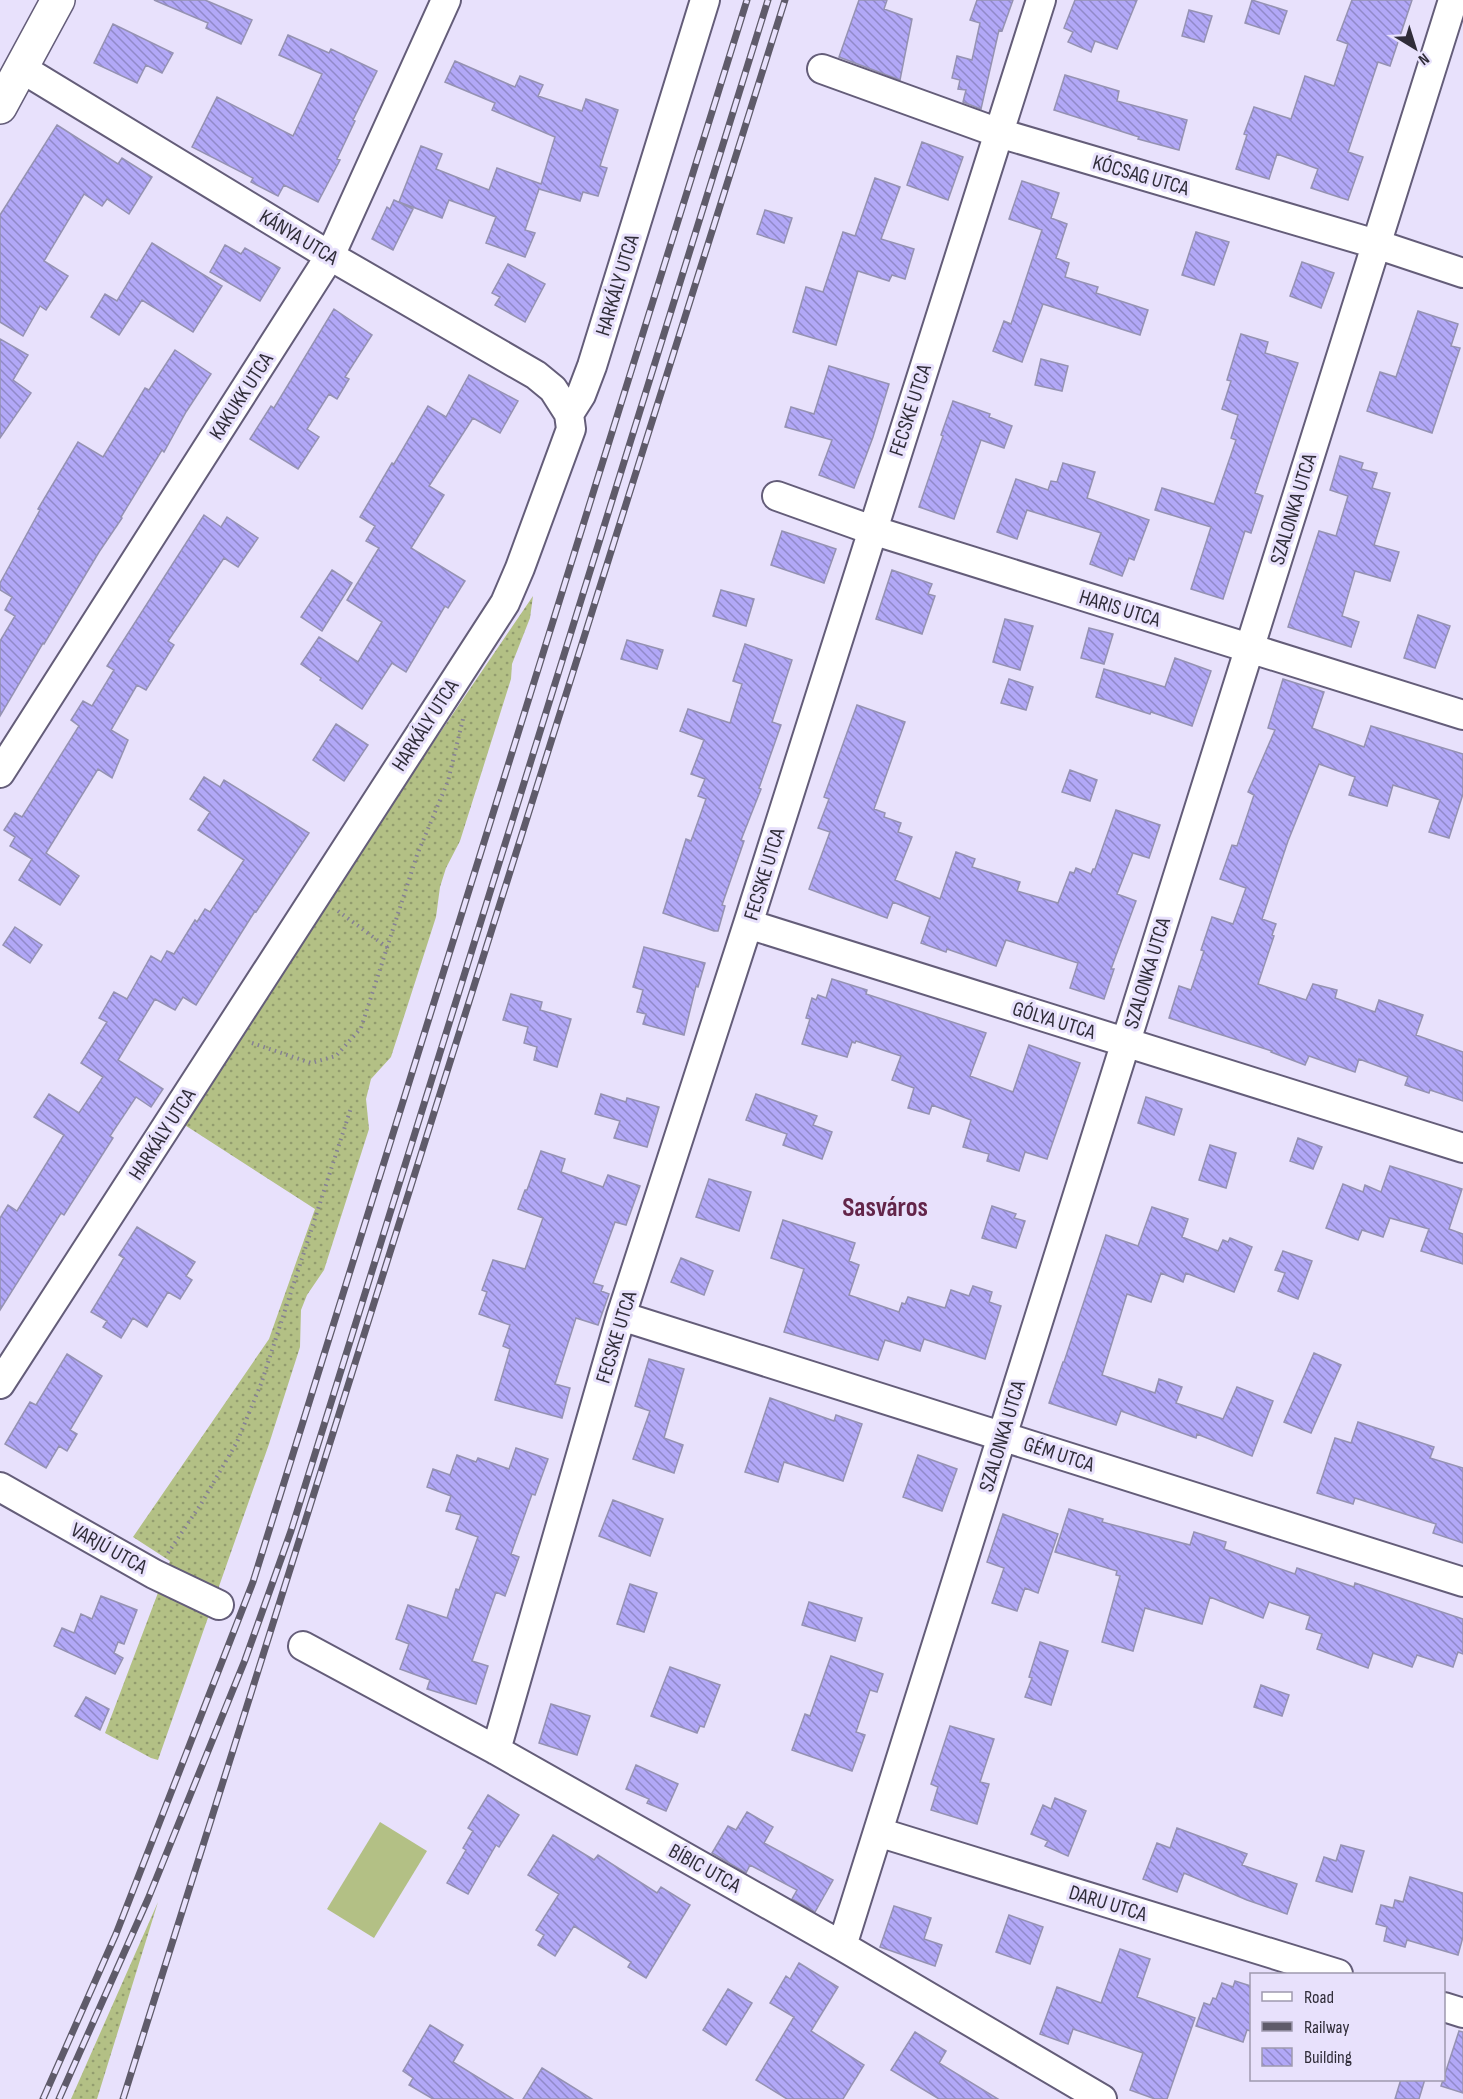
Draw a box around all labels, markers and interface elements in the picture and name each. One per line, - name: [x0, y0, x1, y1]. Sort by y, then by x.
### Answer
- north arrow: [1385, 18, 1445, 78]
- text: N: [1414, 49, 1433, 69]
- street label: KÓCSAG UTCA: [1090, 150, 1193, 201]
- street label: KÁNYA UTCA: [255, 204, 343, 271]
- street label: HARKÁLY UTCA: [590, 231, 645, 339]
- street label: KAKUKK UTCA: [204, 347, 279, 444]
- street label: FECSKE UTCA: [884, 360, 937, 459]
- street label: SZALONKA UTCA: [1265, 450, 1323, 568]
- street label: HARIS UTCA: [1076, 584, 1164, 633]
- street label: HARKÁLY UTCA: [387, 674, 465, 776]
- street label: FECSKE UTCA: [739, 824, 791, 923]
- street label: SZALONKA UTCA: [1119, 914, 1177, 1032]
- street label: GÓLYA UTCA: [1009, 996, 1099, 1045]
- street label: HARKÁLY UTCA: [124, 1083, 202, 1185]
- district label: Sasváros: [842, 1192, 928, 1224]
- street label: FECSKE UTCA: [591, 1287, 643, 1386]
- street label: SZALONKA UTCA: [974, 1377, 1032, 1495]
- street label: GÉM UTCA: [1020, 1431, 1098, 1478]
- street label: VARJÚ UTCA: [66, 1517, 152, 1580]
- street label: BÍBIC UTCA: [664, 1838, 746, 1899]
- street label: DARU UTCA: [1066, 1880, 1151, 1927]
- legend: [1250, 1973, 1445, 2081]
- text: Road: [1304, 1987, 1334, 2008]
- text: Railway: [1304, 2017, 1349, 2038]
- text: Building: [1304, 2047, 1352, 2068]

